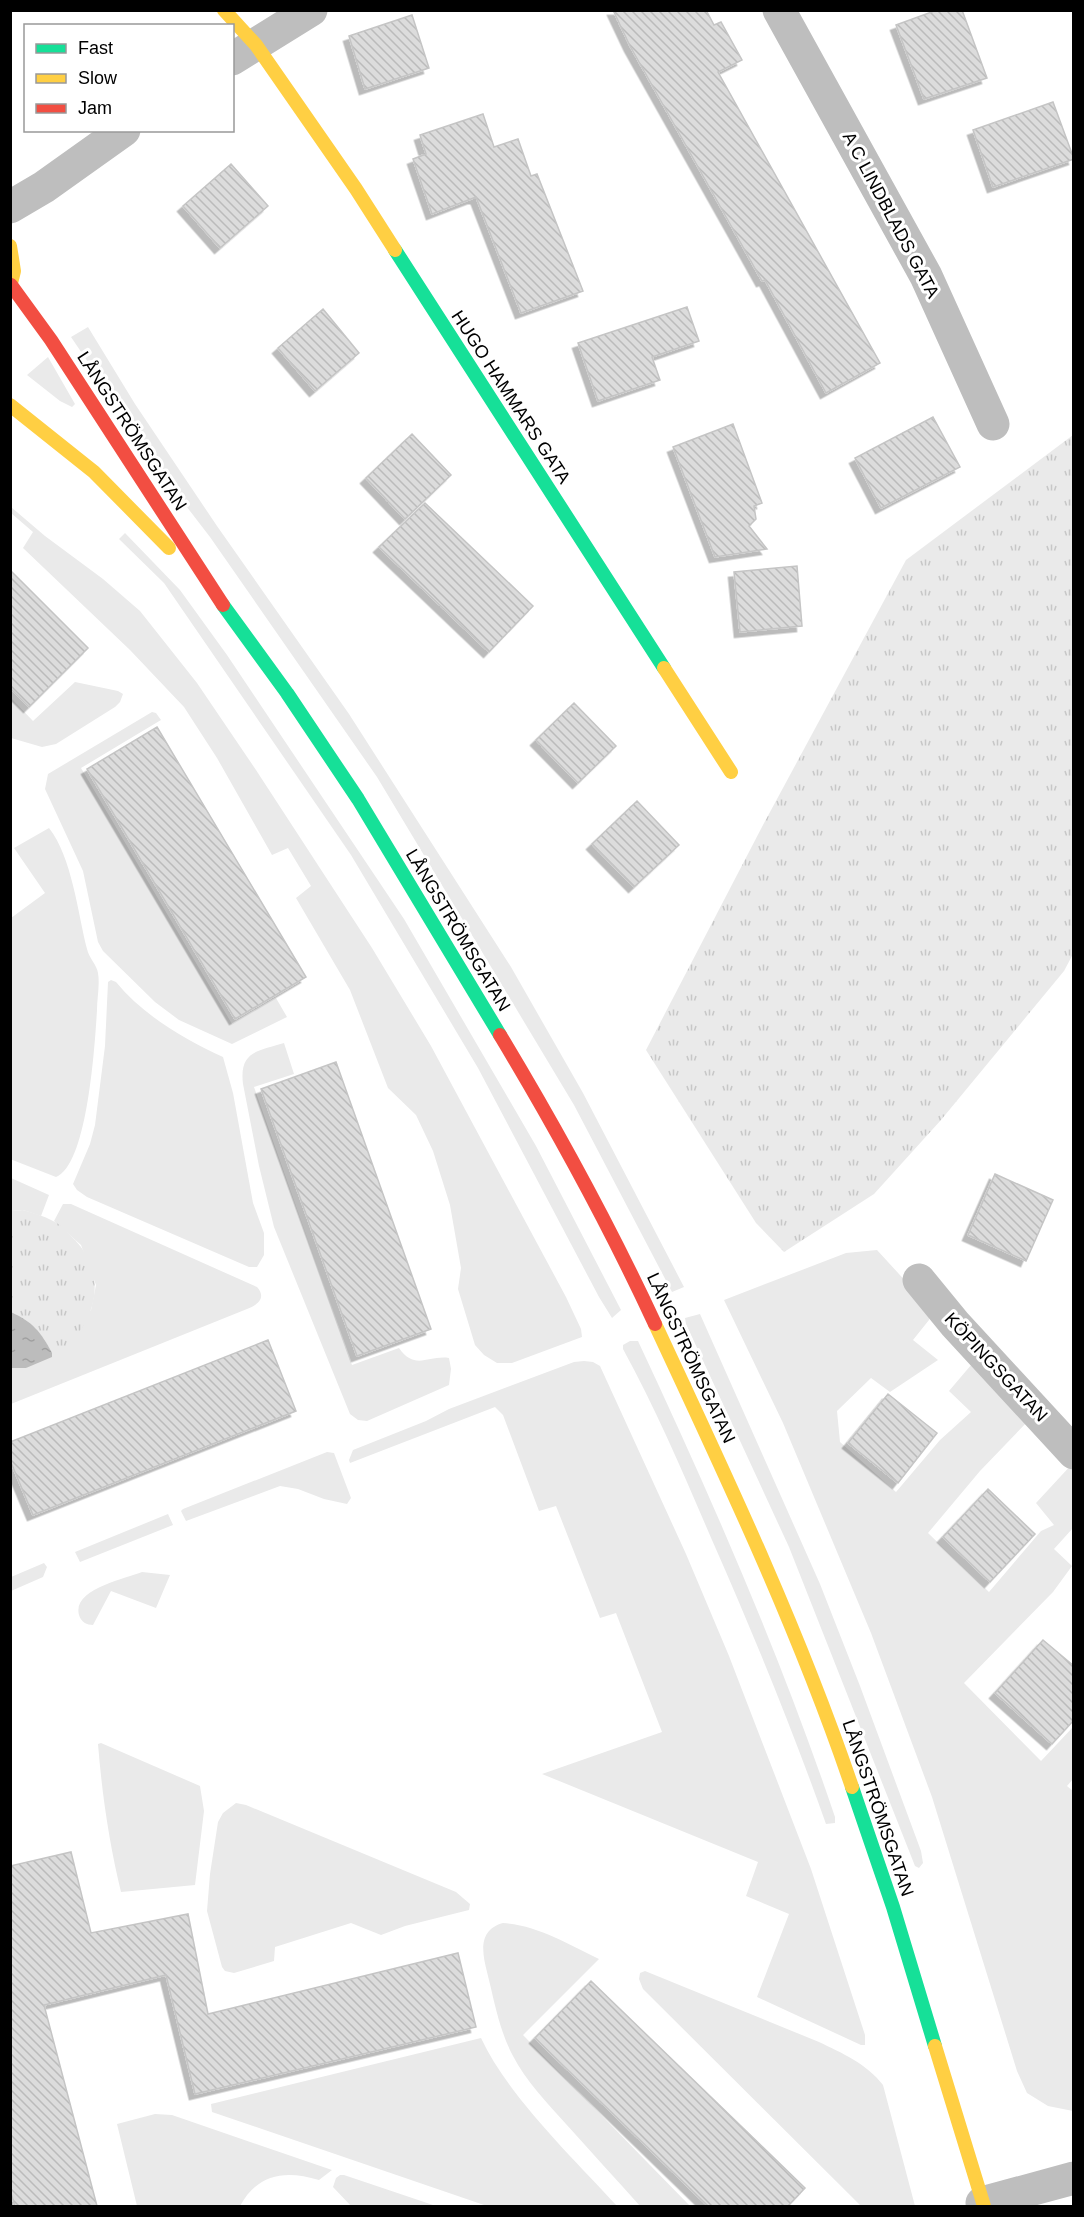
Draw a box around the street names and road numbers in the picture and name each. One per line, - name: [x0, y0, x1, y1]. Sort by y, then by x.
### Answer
- street label: A C LINDBLADS GATA: [839, 128, 943, 302]
- street label: HUGO HAMMARS GATA: [448, 307, 574, 487]
- street label: LÅNGSTRÖMSGATAN: [73, 348, 191, 514]
- street label: LÅNGSTRÖMSGATAN: [402, 845, 514, 1015]
- street label: LÅNGSTRÖMSGATAN: [643, 1270, 739, 1446]
- street label: KÖPINGSGATAN: [940, 1308, 1052, 1426]
- street label: LÅNGSTRÖMSGATAN: [838, 1717, 918, 1899]

